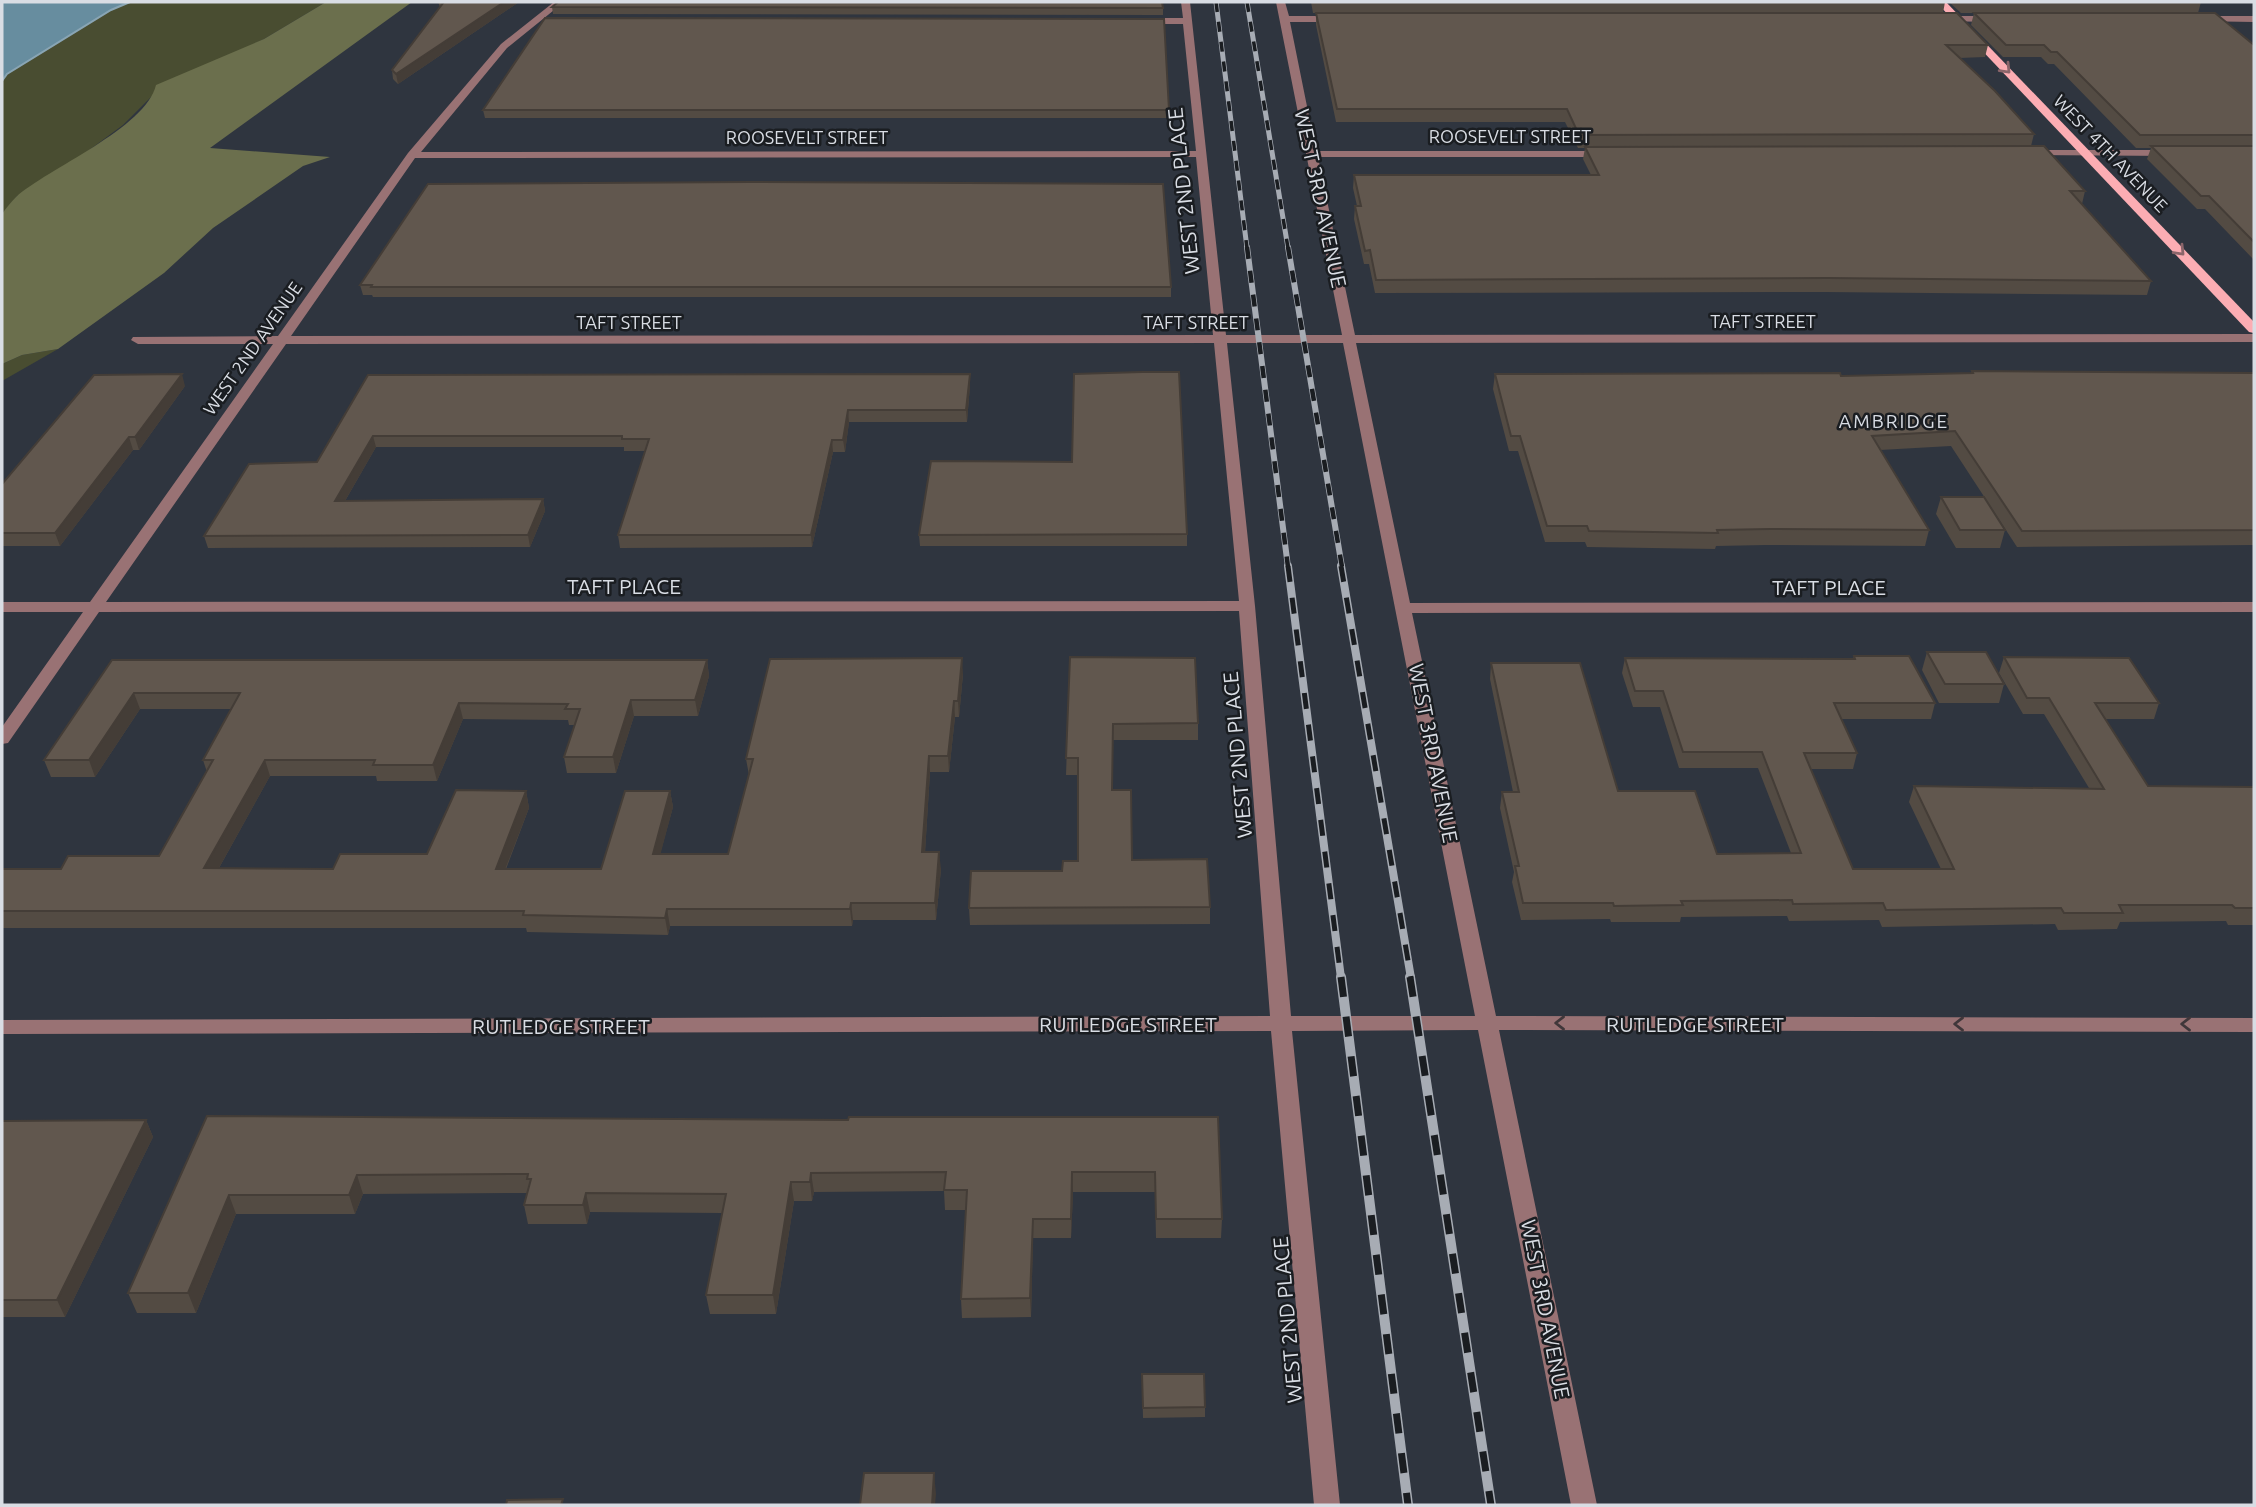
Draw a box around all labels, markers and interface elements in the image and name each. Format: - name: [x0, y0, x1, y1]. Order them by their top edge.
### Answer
- one-way arrow: [1997, 60, 2010, 73]
- street label: WEST 4TH AVENUE: [2050, 90, 2172, 216]
- street label: WEST 3RD AVENUE: [1290, 106, 1352, 290]
- street label: WEST 2ND PLACE: [1162, 107, 1204, 275]
- street label: ROOSEVELT STREET: [1429, 126, 1591, 146]
- street label: ROOSEVELT STREET: [726, 127, 888, 147]
- one-way arrow: [2171, 243, 2184, 256]
- street label: WEST 2ND AVENUE: [199, 278, 305, 418]
- street label: TAFT STREET: [1710, 311, 1816, 331]
- street label: TAFT STREET: [576, 312, 682, 332]
- street label: TAFT STREET: [1143, 312, 1249, 332]
- district label: AMBRIDGE: [1839, 410, 1949, 432]
- street label: TAFT PLACE: [567, 574, 681, 598]
- street label: TAFT PLACE: [1772, 575, 1886, 599]
- street label: WEST 3RD AVENUE: [1405, 661, 1463, 845]
- street label: WEST 2ND PLACE: [1218, 671, 1256, 839]
- street label: RUTLEDGE STREET: [1039, 1012, 1217, 1036]
- street label: RUTLEDGE STREET: [1606, 1012, 1784, 1036]
- street label: RUTLEDGE STREET: [472, 1014, 650, 1038]
- one-way arrow: [1554, 1015, 1564, 1031]
- one-way arrow: [1953, 1016, 1963, 1032]
- one-way arrow: [2180, 1016, 2191, 1032]
- street label: WEST 3RD AVENUE: [1517, 1217, 1575, 1401]
- street label: WEST 2ND PLACE: [1268, 1236, 1306, 1404]

